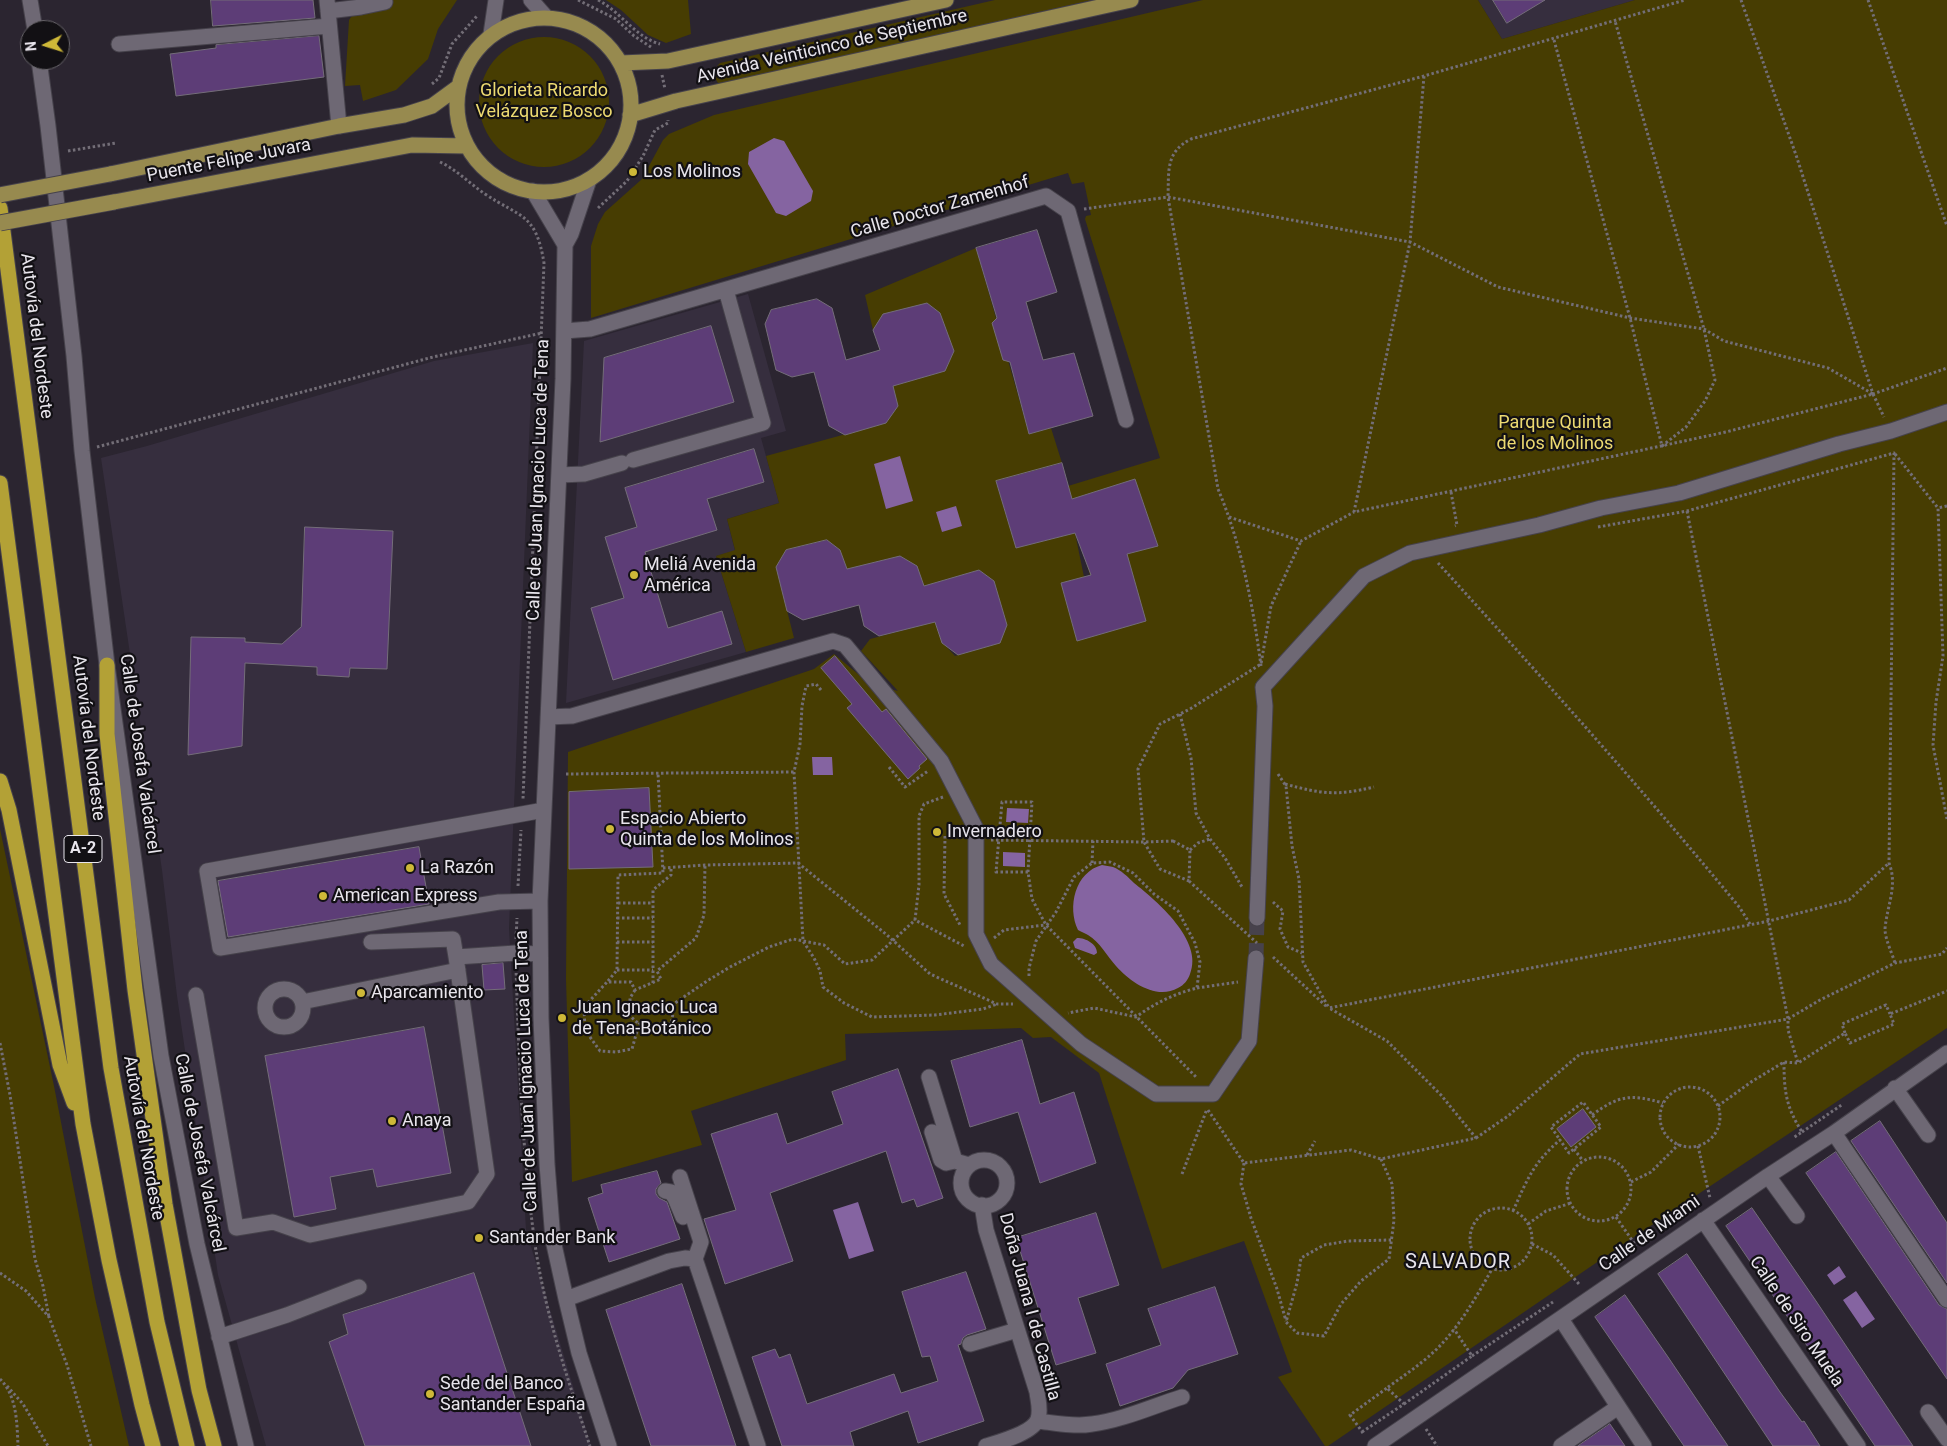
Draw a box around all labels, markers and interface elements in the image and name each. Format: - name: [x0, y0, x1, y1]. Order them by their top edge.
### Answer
- street label: Avenida Veinticinco de Septiembre: [695, 5, 969, 89]
- north arrow: [20, 20, 70, 70]
- text: N: [23, 41, 39, 52]
- park label: Glorieta Ricardo Velázquez Bosco: [475, 80, 613, 122]
- street label: Puente Felipe Juvara: [145, 135, 313, 187]
- place label: Los Molinos: [643, 161, 741, 183]
- marker: Los Molinos: [627, 166, 639, 178]
- street label: Calle Doctor Zamenhof: [848, 172, 1032, 244]
- street label: Autovía del Nordeste: [15, 252, 57, 420]
- street label: Calle de Juan Ignacio Luca de Tena: [523, 339, 555, 621]
- park label: Parque Quinta de los Molinos: [1497, 412, 1613, 454]
- place label: Meliá Avenida América: [644, 554, 756, 596]
- marker: Meliá Avenida América: [628, 569, 640, 581]
- street label: Calle de Josefa Valcárcel: [114, 653, 164, 855]
- street label: Autovía del Nordeste: [67, 654, 109, 822]
- place label: Espacio Abierto Quinta de los Molinos: [620, 808, 794, 851]
- place label: Invernadero: [947, 821, 1042, 843]
- marker: Espacio Abierto Quinta de los Molinos: [604, 823, 616, 835]
- marker: Invernadero: [931, 826, 943, 838]
- road number: A-2: [64, 836, 102, 862]
- place label: La Razón: [420, 857, 494, 879]
- marker: La Razón: [404, 862, 416, 874]
- place label: American Express: [333, 885, 477, 907]
- marker: American Express: [317, 890, 329, 902]
- street label: Calle de Juan Ignacio Luca de Tena: [511, 930, 543, 1212]
- place label: Aparcamiento: [371, 982, 483, 1004]
- marker: Aparcamiento: [355, 987, 367, 999]
- place label: Juan Ignacio Luca de Tena-Botánico: [572, 997, 718, 1040]
- marker: Juan Ignacio Luca de Tena-Botánico: [556, 1012, 568, 1024]
- street label: Calle de Josefa Valcárcel: [169, 1052, 229, 1254]
- street label: Autovía del Nordeste: [118, 1054, 168, 1222]
- place label: Anaya: [402, 1110, 452, 1132]
- marker: Anaya: [386, 1115, 398, 1127]
- street label: Calle de Miami: [1595, 1191, 1705, 1277]
- street label: Doña Juana I de Castilla: [994, 1211, 1064, 1403]
- place label: Santander Bank: [489, 1227, 615, 1249]
- marker: Santander Bank: [473, 1232, 485, 1244]
- district label: SALVADOR: [1404, 1251, 1512, 1275]
- street label: Calle de Siro Muela: [1744, 1252, 1848, 1392]
- place label: Sede del Banco Santander España: [440, 1373, 585, 1416]
- marker: Sede del Banco Santander España: [424, 1388, 436, 1400]

